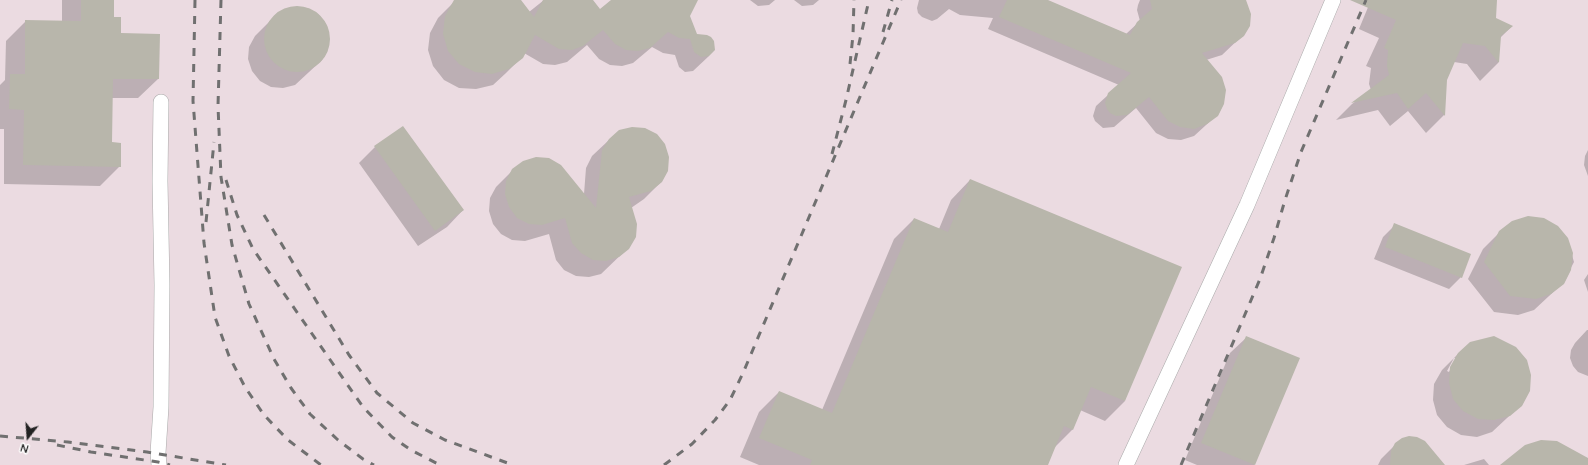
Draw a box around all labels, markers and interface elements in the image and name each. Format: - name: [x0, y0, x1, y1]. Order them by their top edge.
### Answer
- north arrow: [8, 417, 48, 457]
- text: N: [19, 441, 30, 456]

